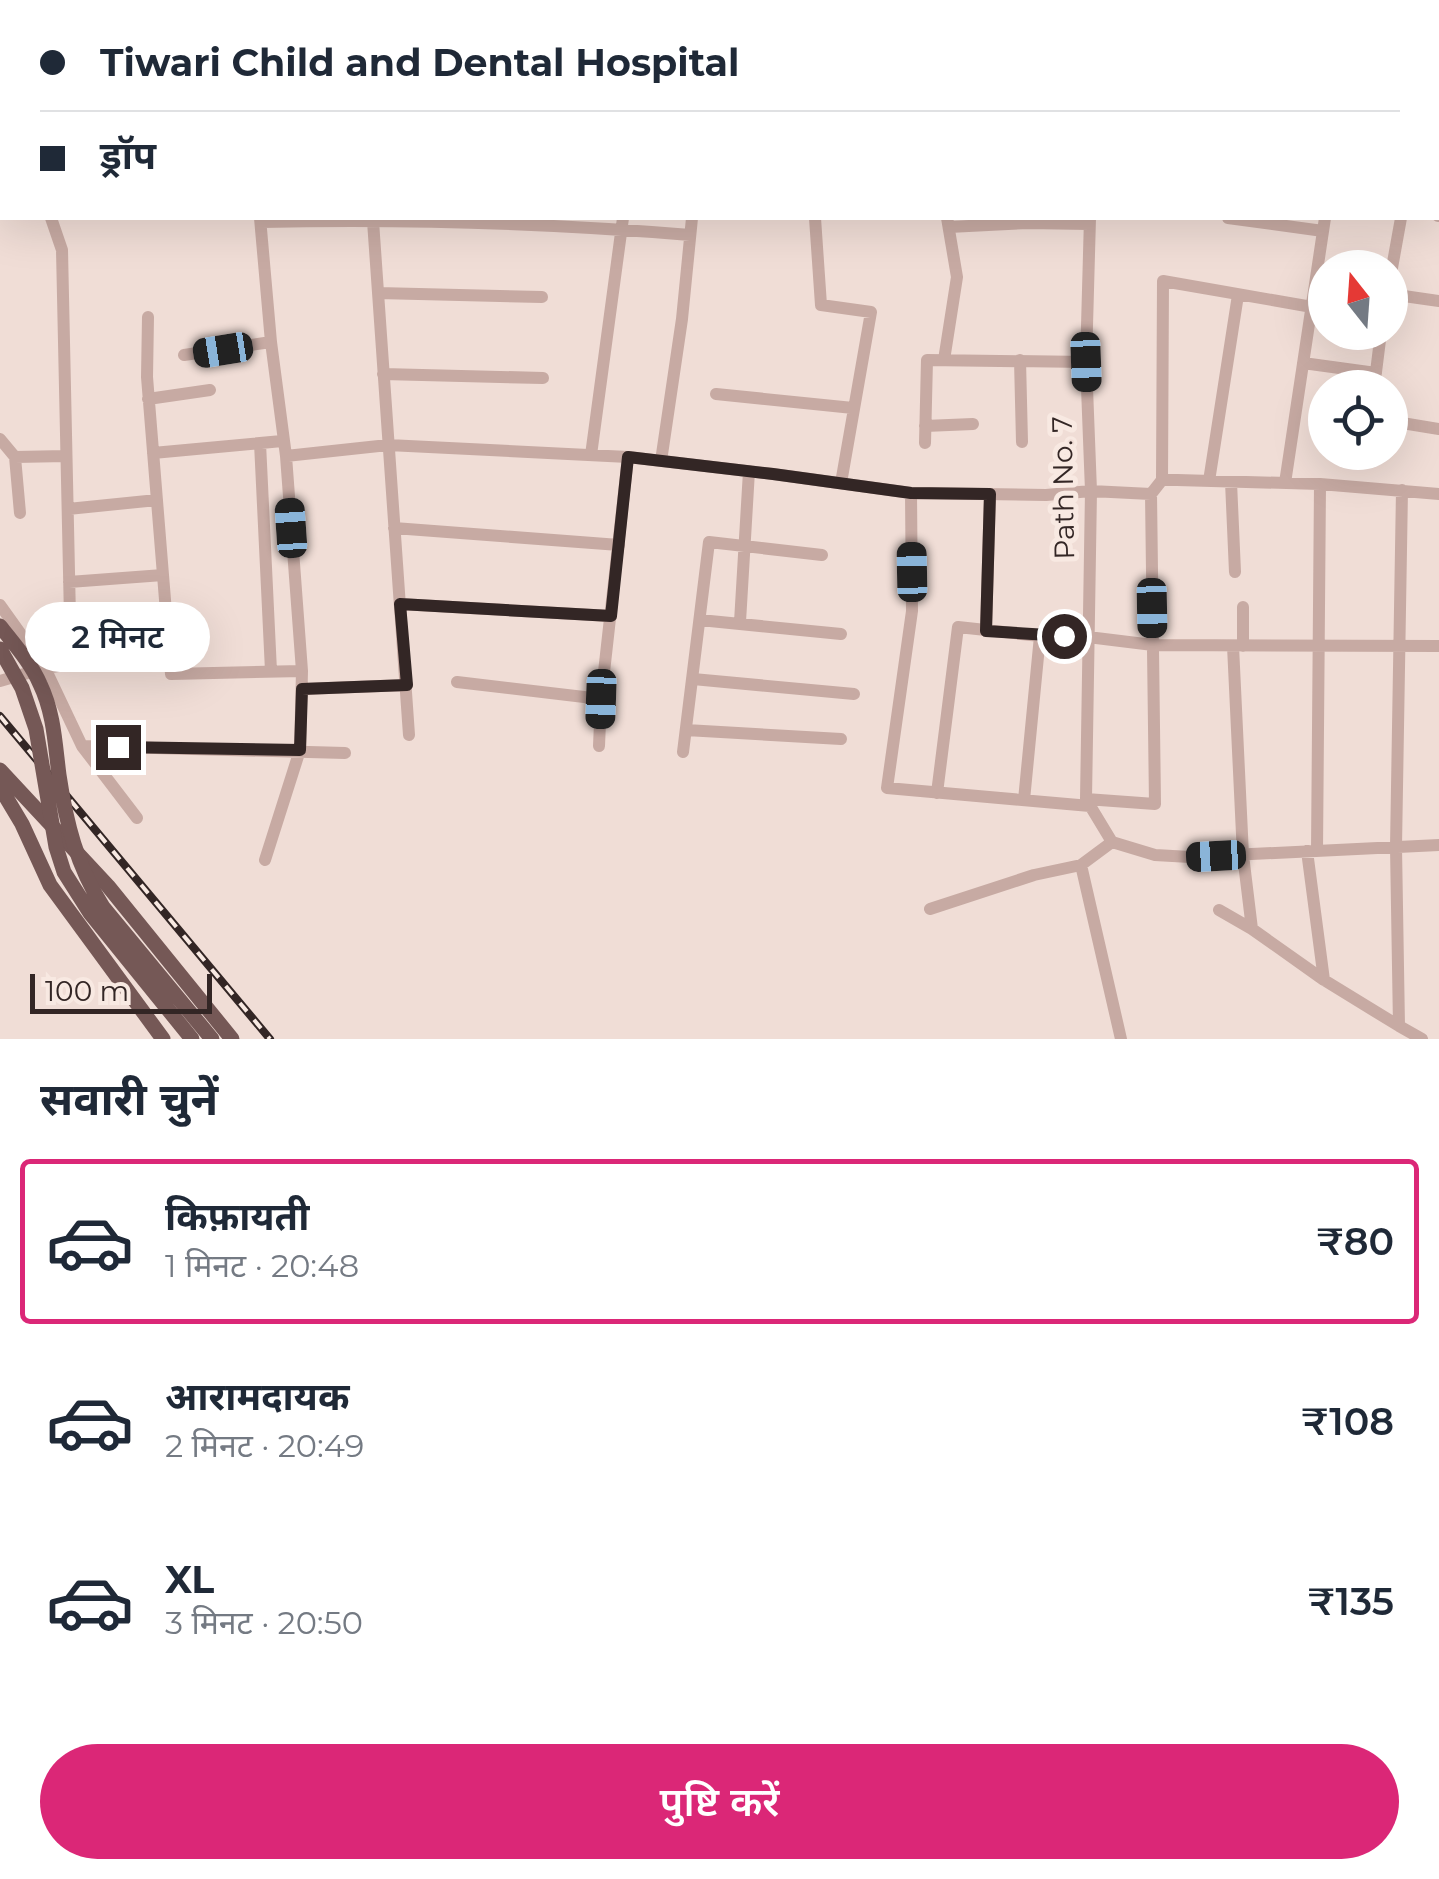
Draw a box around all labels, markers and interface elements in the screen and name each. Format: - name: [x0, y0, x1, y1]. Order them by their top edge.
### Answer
- text: Tiwari Child and Dental Hospital: [100, 39, 739, 86]
- text: ड्रॉप: [100, 132, 156, 179]
- north arrow: [1308, 250, 1408, 350]
- map controls: [1308, 250, 1408, 470]
- car: [191, 330, 255, 370]
- car: [1070, 331, 1102, 393]
- button: locate: [1308, 370, 1408, 470]
- street label: Path No. 7: [1045, 416, 1081, 560]
- car: [274, 497, 308, 559]
- car: [896, 542, 928, 602]
- car: [1136, 578, 1168, 638]
- callout: 2 मिनट: [26, 602, 210, 672]
- route start: [1042, 614, 1087, 659]
- text: 2 मिनट: [71, 617, 164, 656]
- car: [585, 668, 617, 730]
- route end: [96, 725, 141, 770]
- car: [1185, 839, 1247, 873]
- scale bar: [30, 969, 212, 1014]
- text: 100 m: [45, 974, 129, 1008]
- text: सवारी चुनें: [40, 1071, 218, 1126]
- text: किफ़ायती: [165, 1193, 309, 1240]
- icon: car: [45, 1197, 135, 1287]
- text: ₹80: [1316, 1218, 1394, 1265]
- text: 1 मिनट · 20:48: [165, 1246, 359, 1285]
- text: आरामदायक: [165, 1373, 349, 1420]
- icon: car: [45, 1377, 135, 1467]
- text: ₹108: [1301, 1398, 1394, 1445]
- text: 2 मिनट · 20:49: [165, 1426, 364, 1465]
- text: XL: [165, 1556, 214, 1603]
- icon: car: [45, 1557, 135, 1647]
- text: ₹135: [1308, 1578, 1394, 1625]
- text: 3 मिनट · 20:50: [165, 1603, 363, 1642]
- button: पुष्टि करें: [40, 1744, 1399, 1859]

